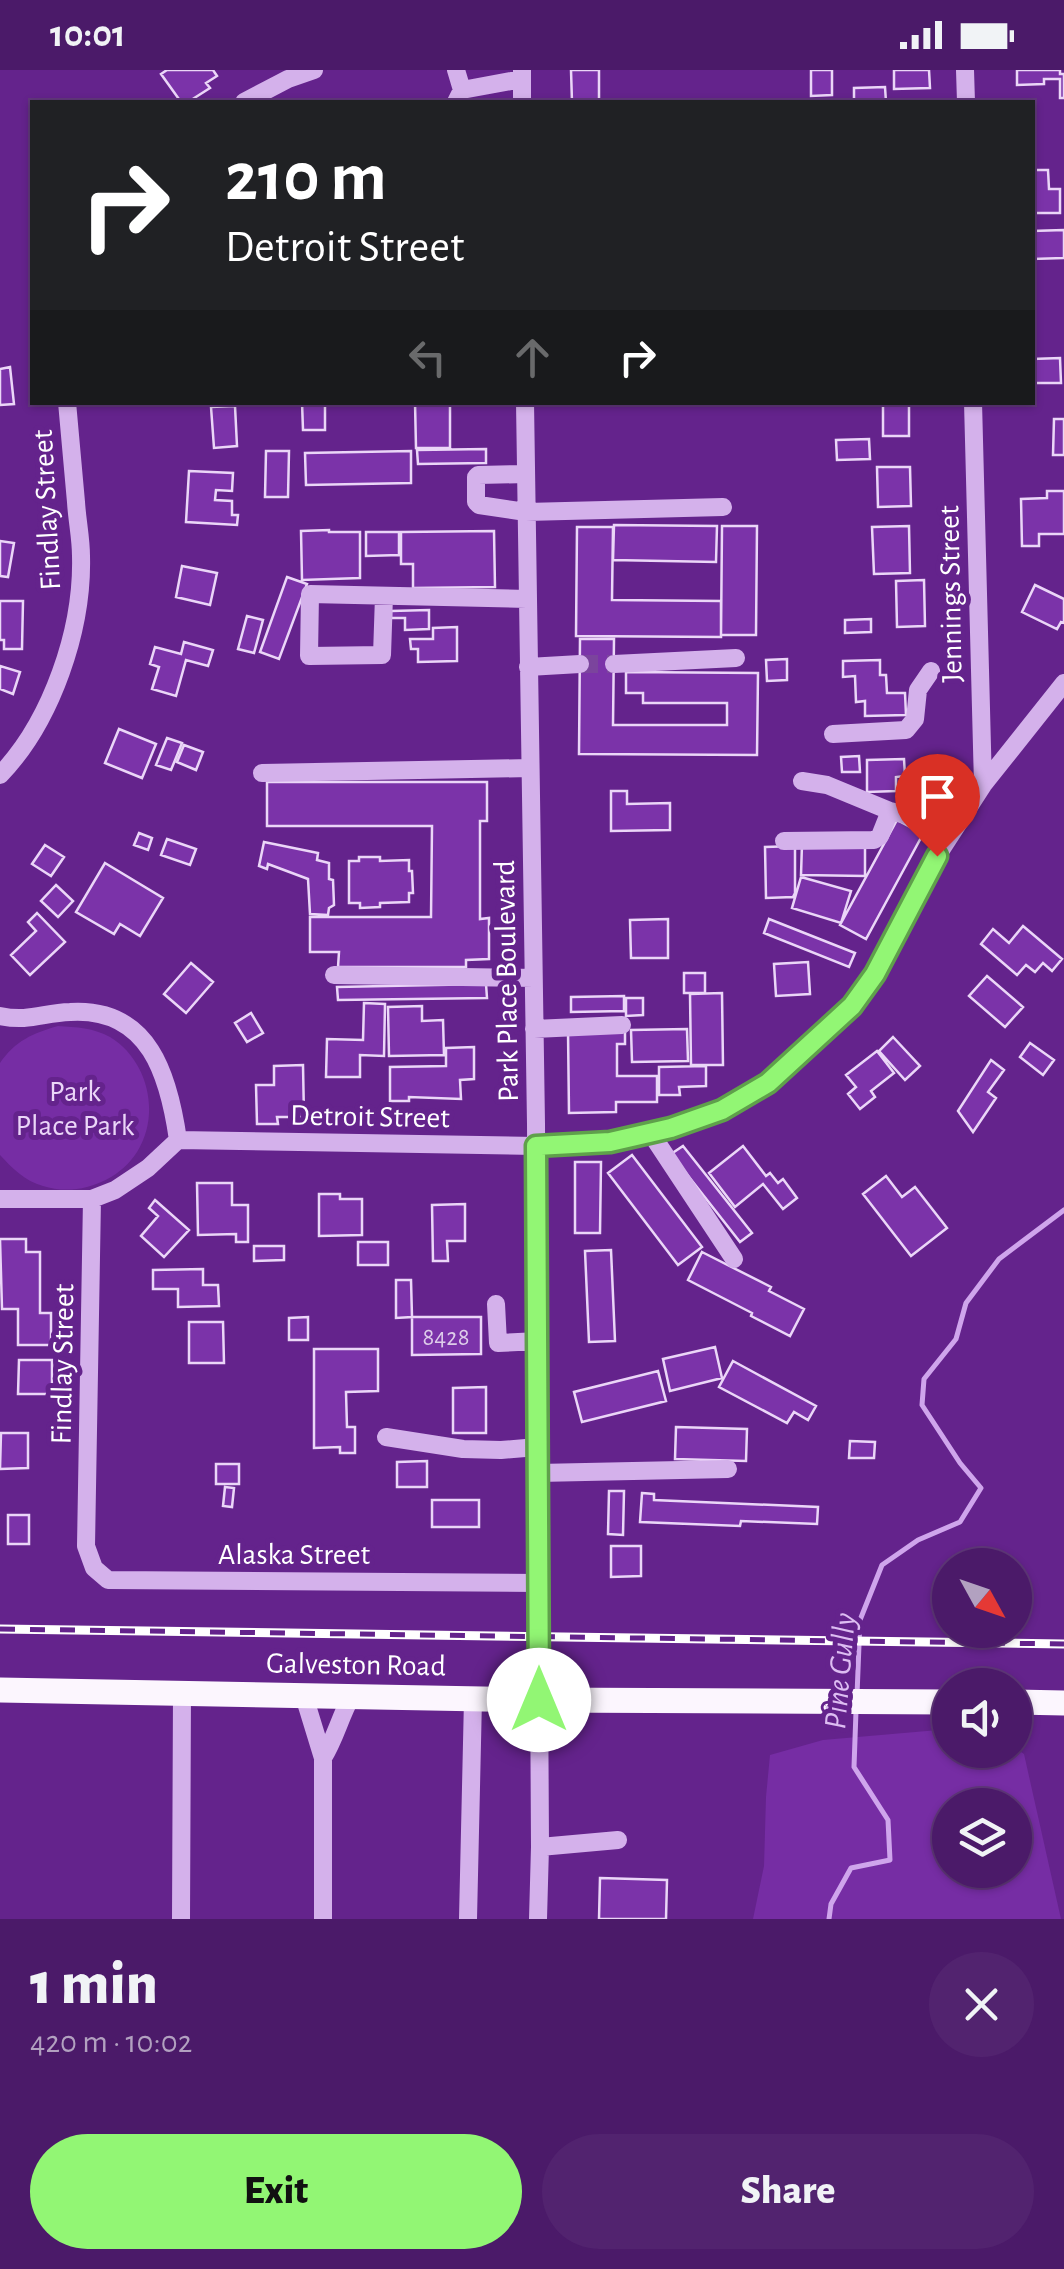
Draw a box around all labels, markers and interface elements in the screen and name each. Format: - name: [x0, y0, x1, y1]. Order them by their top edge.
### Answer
- text: 10:01: [50, 16, 126, 54]
- icon: right: [60, 140, 190, 270]
- text: 210 m: [225, 143, 387, 213]
- text: Detroit Street: [225, 225, 464, 270]
- icon: left: [400, 330, 455, 385]
- icon: ahead: [505, 330, 560, 385]
- icon: right: [610, 330, 665, 385]
- street label: Findlay Street: [28, 429, 66, 591]
- street label: Jennings Street: [934, 505, 968, 683]
- pin: [895, 754, 980, 857]
- icon: arrive: [910, 769, 965, 824]
- street label: Park Place Boulevard: [490, 860, 524, 1102]
- park label: Park Place Park: [16, 1077, 135, 1141]
- street label: Detroit Street: [290, 1101, 450, 1133]
- street label: Findlay Street: [47, 1283, 79, 1445]
- house number: 8428: [422, 1325, 470, 1350]
- street label: Alaska Street: [218, 1540, 371, 1570]
- north arrow: [932, 1548, 1032, 1648]
- map controls: [932, 1548, 1032, 1888]
- water label: Pine Gully: [819, 1612, 861, 1730]
- street label: Galveston Road: [266, 1648, 446, 1682]
- position arrow: [487, 1648, 591, 1752]
- button: sound: [932, 1668, 1032, 1768]
- button: layers: [932, 1788, 1032, 1888]
- button: close: [929, 1952, 1034, 2057]
- text: 1 min: [30, 1955, 158, 2015]
- text: 420 m · 10:02: [30, 2026, 192, 2058]
- button: Exit: [30, 2134, 522, 2249]
- button: Share: [542, 2134, 1034, 2249]

